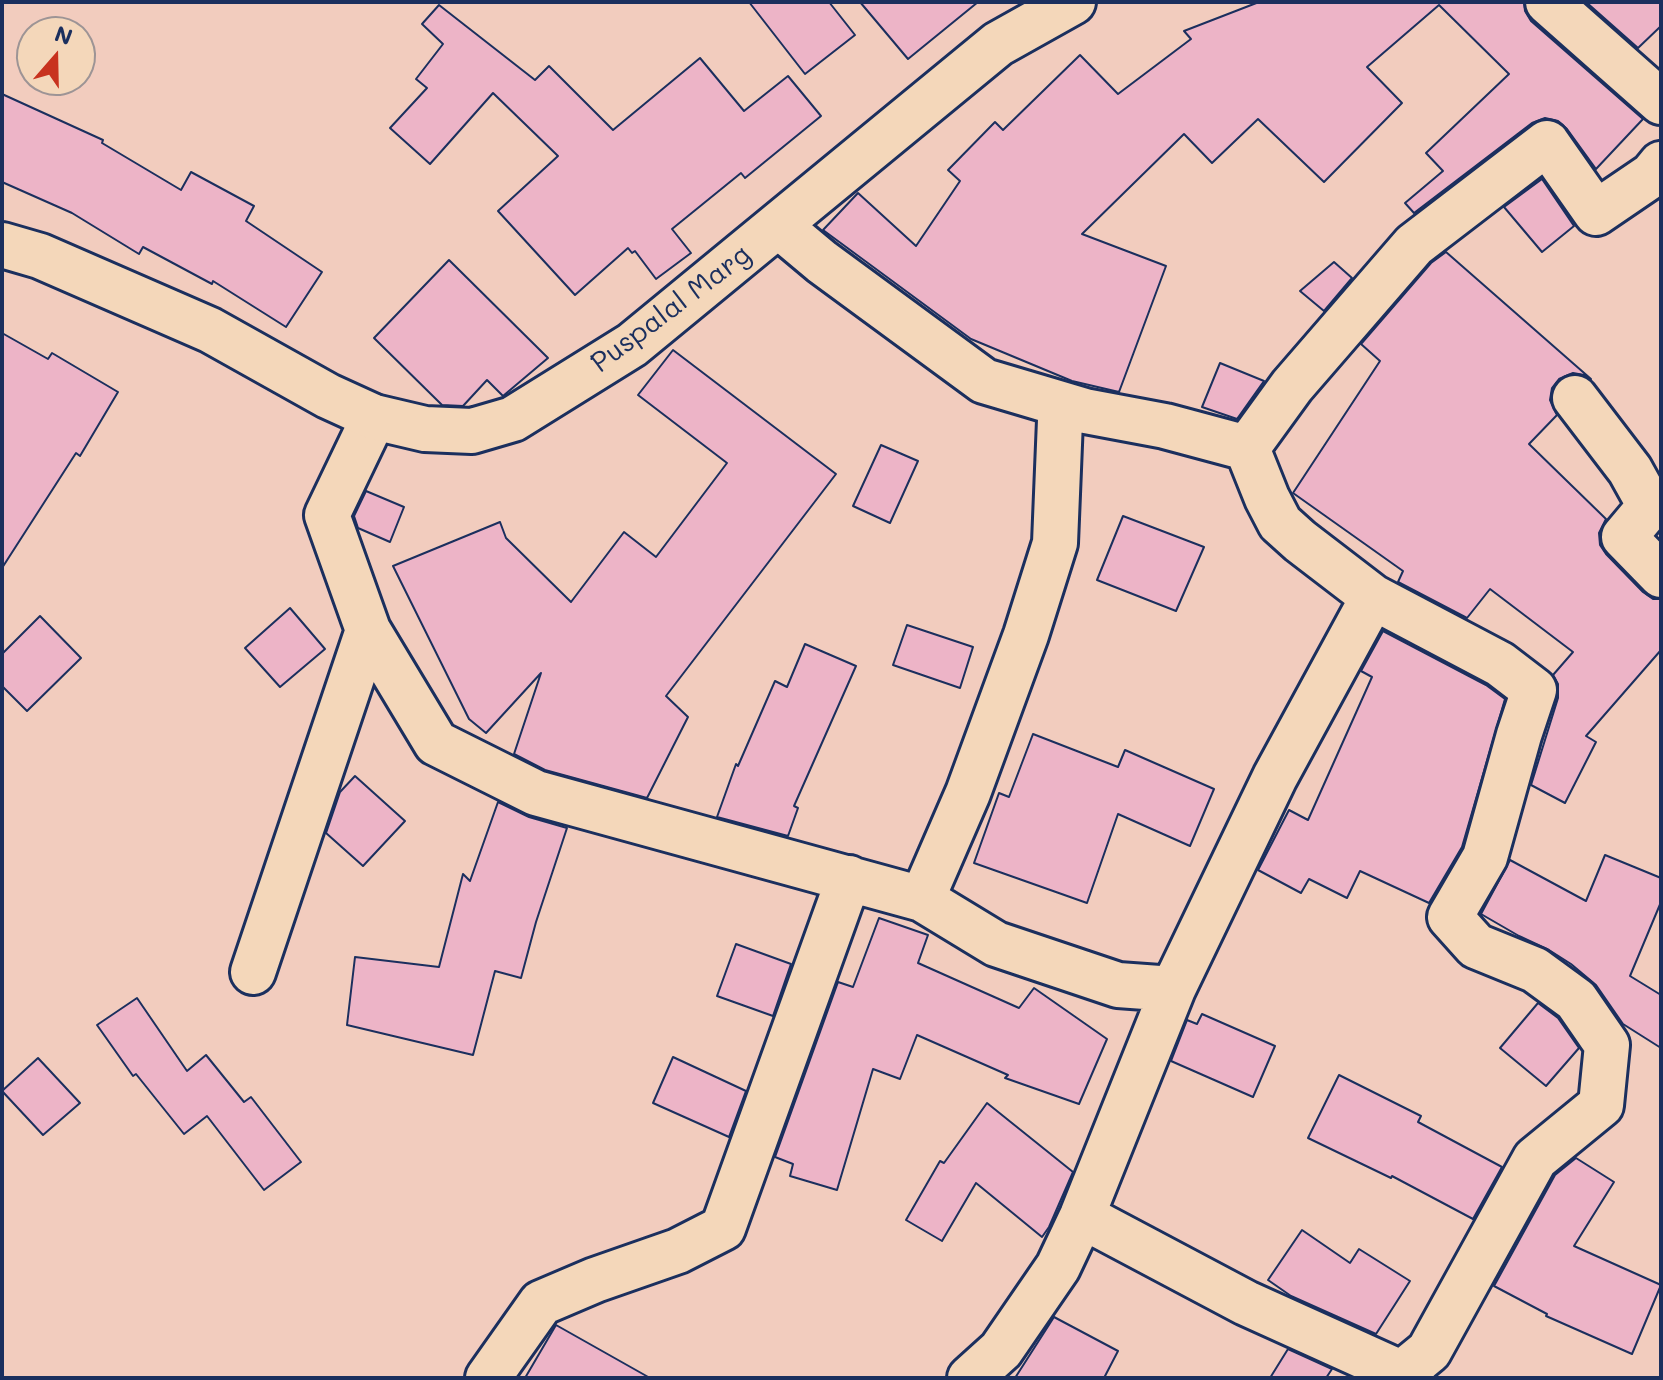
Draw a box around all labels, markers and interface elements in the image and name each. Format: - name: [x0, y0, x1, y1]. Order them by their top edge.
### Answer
- north arrow: [16, 16, 96, 96]
- text: N: [51, 18, 76, 51]
- street label: Puspalal Marg: [585, 238, 757, 380]

